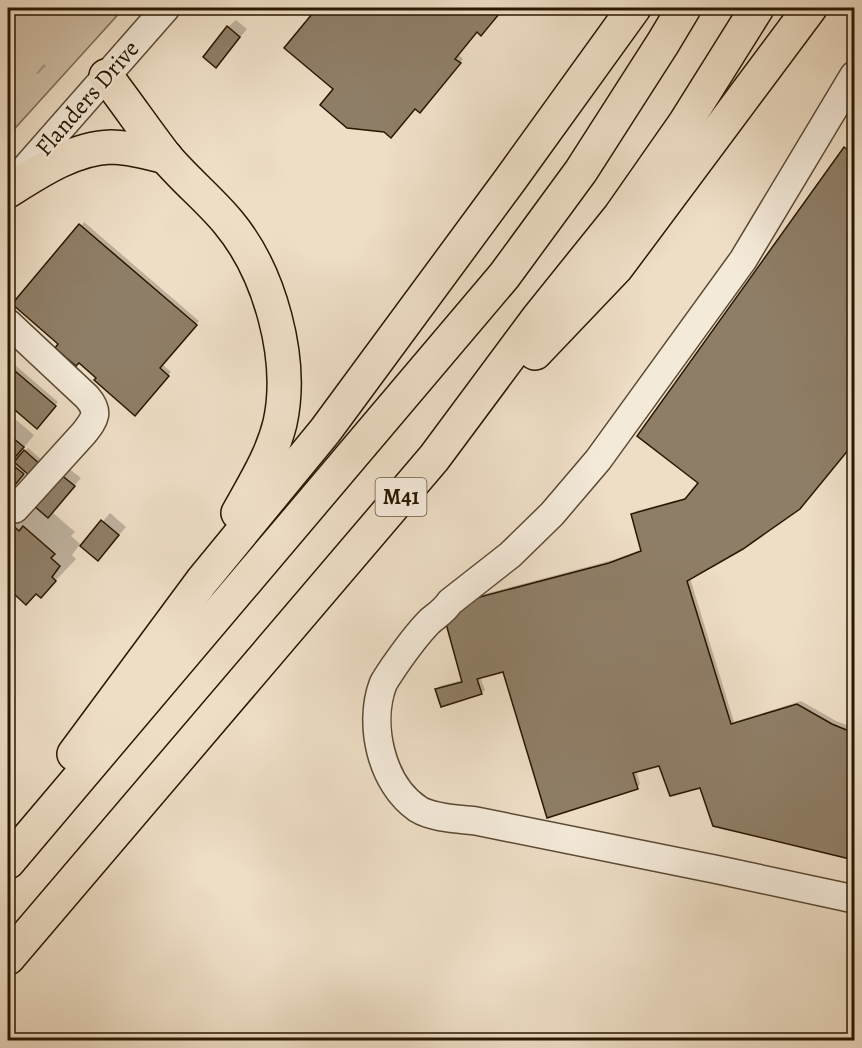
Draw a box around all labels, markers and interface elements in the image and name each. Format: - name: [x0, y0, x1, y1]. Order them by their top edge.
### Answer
- street label: Flanders Drive: [28, 33, 146, 163]
- road number: M41: [376, 478, 426, 516]

